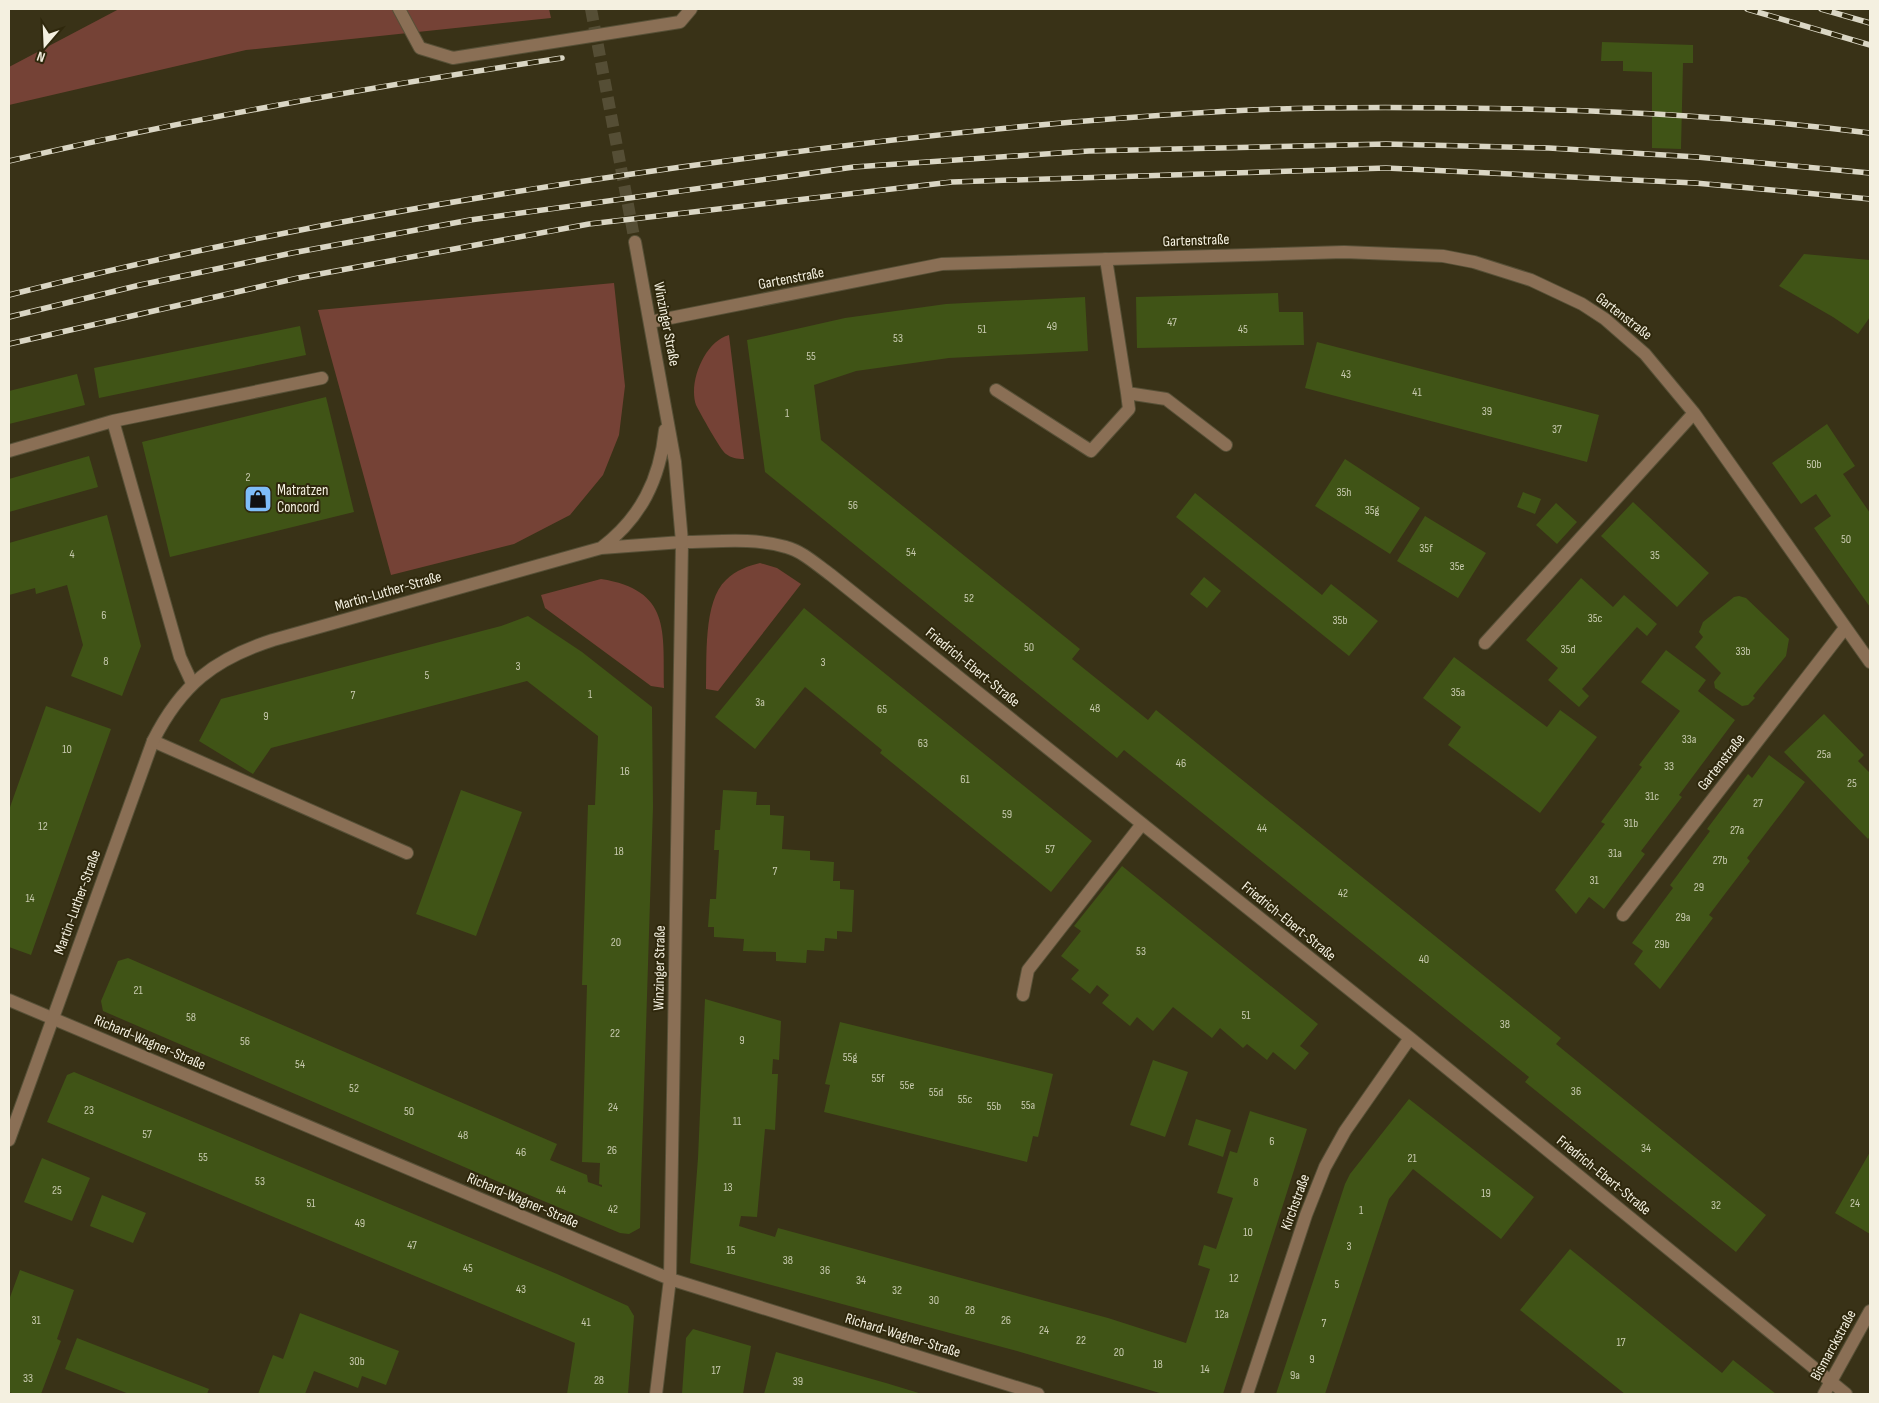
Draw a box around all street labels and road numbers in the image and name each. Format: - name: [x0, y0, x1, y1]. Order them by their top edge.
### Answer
- street label: Gartenstraße: [1162, 230, 1230, 251]
- street label: Gartenstraße: [757, 263, 826, 294]
- street label: Winzinger Straße: [649, 280, 684, 368]
- street label: Gartenstraße: [1592, 288, 1656, 344]
- street label: Martin-Luther-Straße: [333, 567, 444, 616]
- street label: Friedrich-Ebert-Straße: [922, 623, 1024, 711]
- street label: Gartenstraße: [1693, 730, 1749, 794]
- street label: Martin-Luther-Straße: [50, 847, 105, 957]
- street label: Friedrich-Ebert-Straße: [1238, 877, 1340, 965]
- street label: Winzinger Straße: [649, 925, 670, 1011]
- street label: Richard-Wagner-Straße: [91, 1010, 209, 1075]
- street label: Friedrich-Ebert-Straße: [1553, 1131, 1655, 1219]
- street label: Richard-Wagner-Straße: [464, 1168, 582, 1233]
- street label: Kirchstraße: [1277, 1172, 1314, 1233]
- street label: Bismarckstraße: [1806, 1307, 1861, 1384]
- street label: Richard-Wagner-Straße: [843, 1309, 963, 1362]

